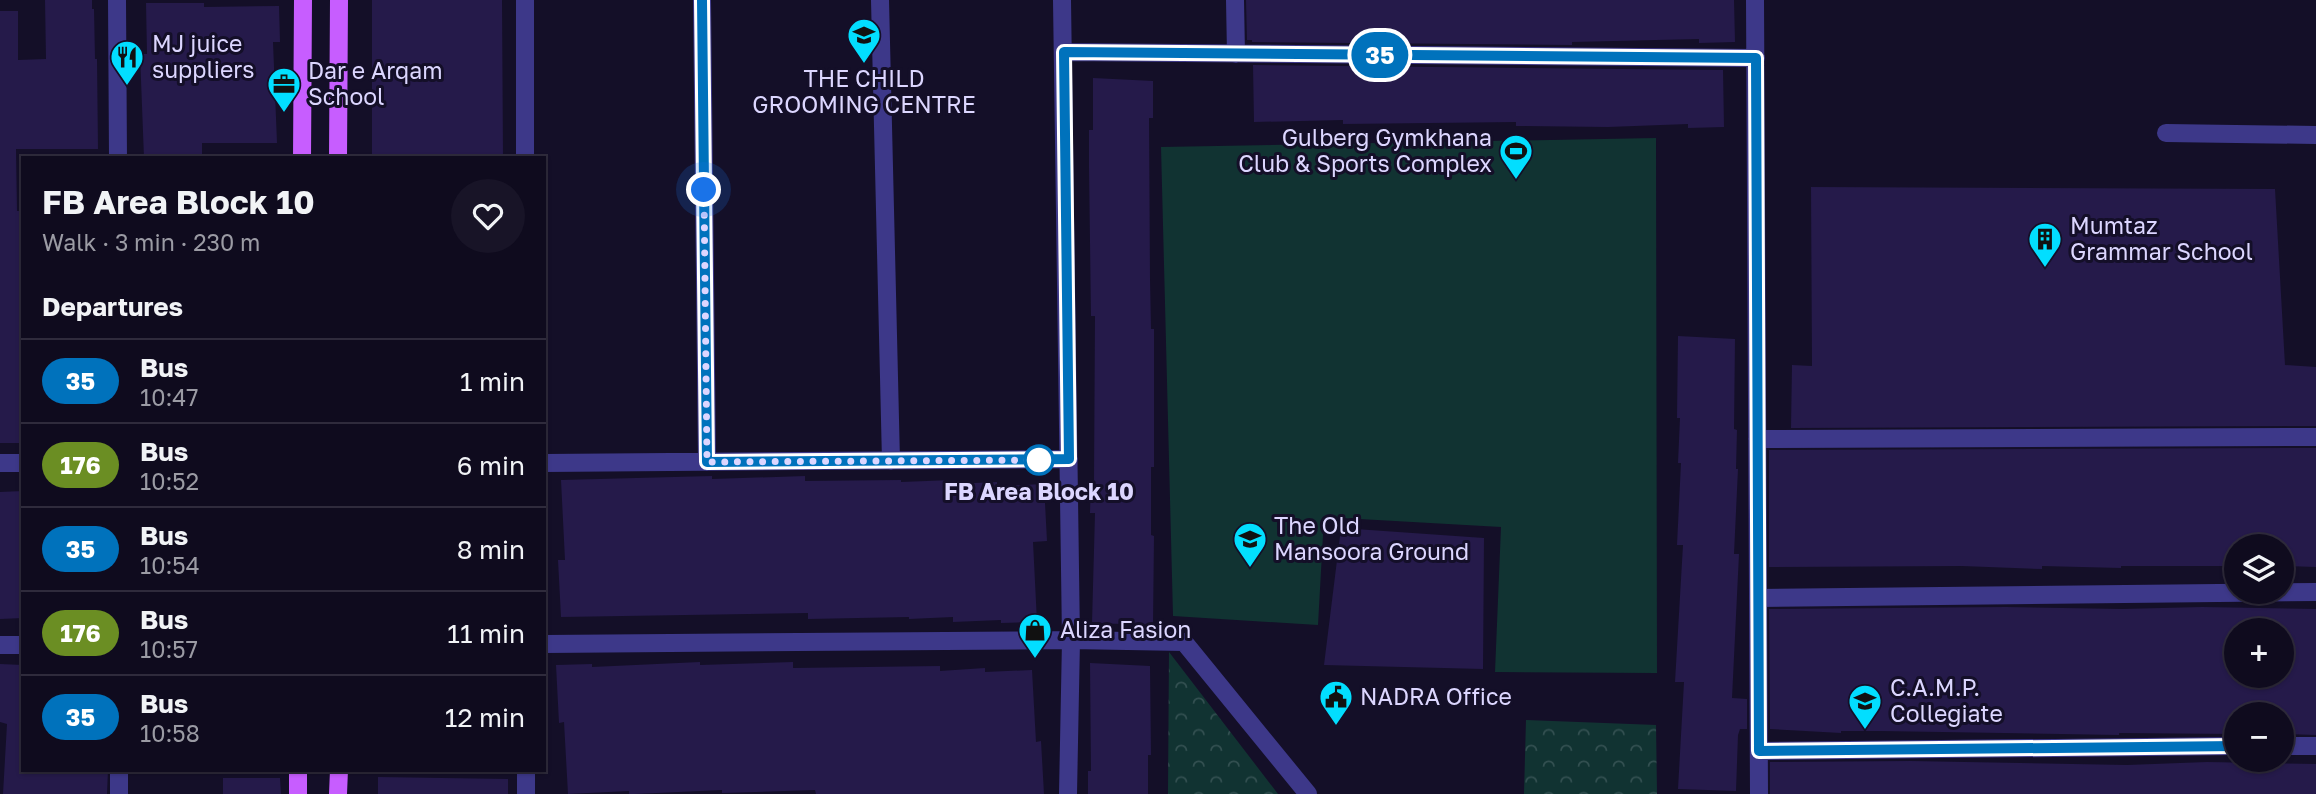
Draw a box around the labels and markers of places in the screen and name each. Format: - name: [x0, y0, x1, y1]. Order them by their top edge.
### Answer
- school or university icon: THE CHILD GROOMING CENTRE: [845, 16, 883, 65]
- place label: MJ juice suppliers: [152, 29, 254, 83]
- restaurant icon: MJ juice suppliers: [108, 38, 146, 87]
- place label: Dar e Arqam School: [308, 56, 443, 110]
- place label: THE CHILD GROOMING CENTRE: [752, 64, 976, 118]
- office icon: Dar e Arqam School: [265, 65, 303, 114]
- place label: Gulberg Gymkhana Club & Sports Complex: [1238, 123, 1492, 177]
- sports icon: Gulberg Gymkhana Club & Sports Complex: [1497, 132, 1535, 181]
- place label: Mumtaz Grammar School: [2070, 211, 2253, 265]
- building icon: Mumtaz Grammar School: [2026, 220, 2064, 269]
- marker: FB Area Block 10: [1024, 445, 1054, 475]
- place label: FB Area Block 10: [944, 477, 1134, 505]
- place label: The Old Mansoora Ground: [1274, 511, 1469, 565]
- school or university icon: The Old Mansoora Ground: [1231, 520, 1269, 569]
- shop icon: Aliza Fasion: [1016, 611, 1054, 660]
- place label: Aliza Fasion: [1060, 615, 1191, 643]
- place label: C.A.M.P. Collegiate: [1890, 673, 2003, 727]
- public building icon: NADRA Office: [1317, 678, 1355, 727]
- place label: NADRA Office: [1360, 682, 1512, 710]
- school or university icon: C.A.M.P. Collegiate: [1846, 682, 1884, 731]

